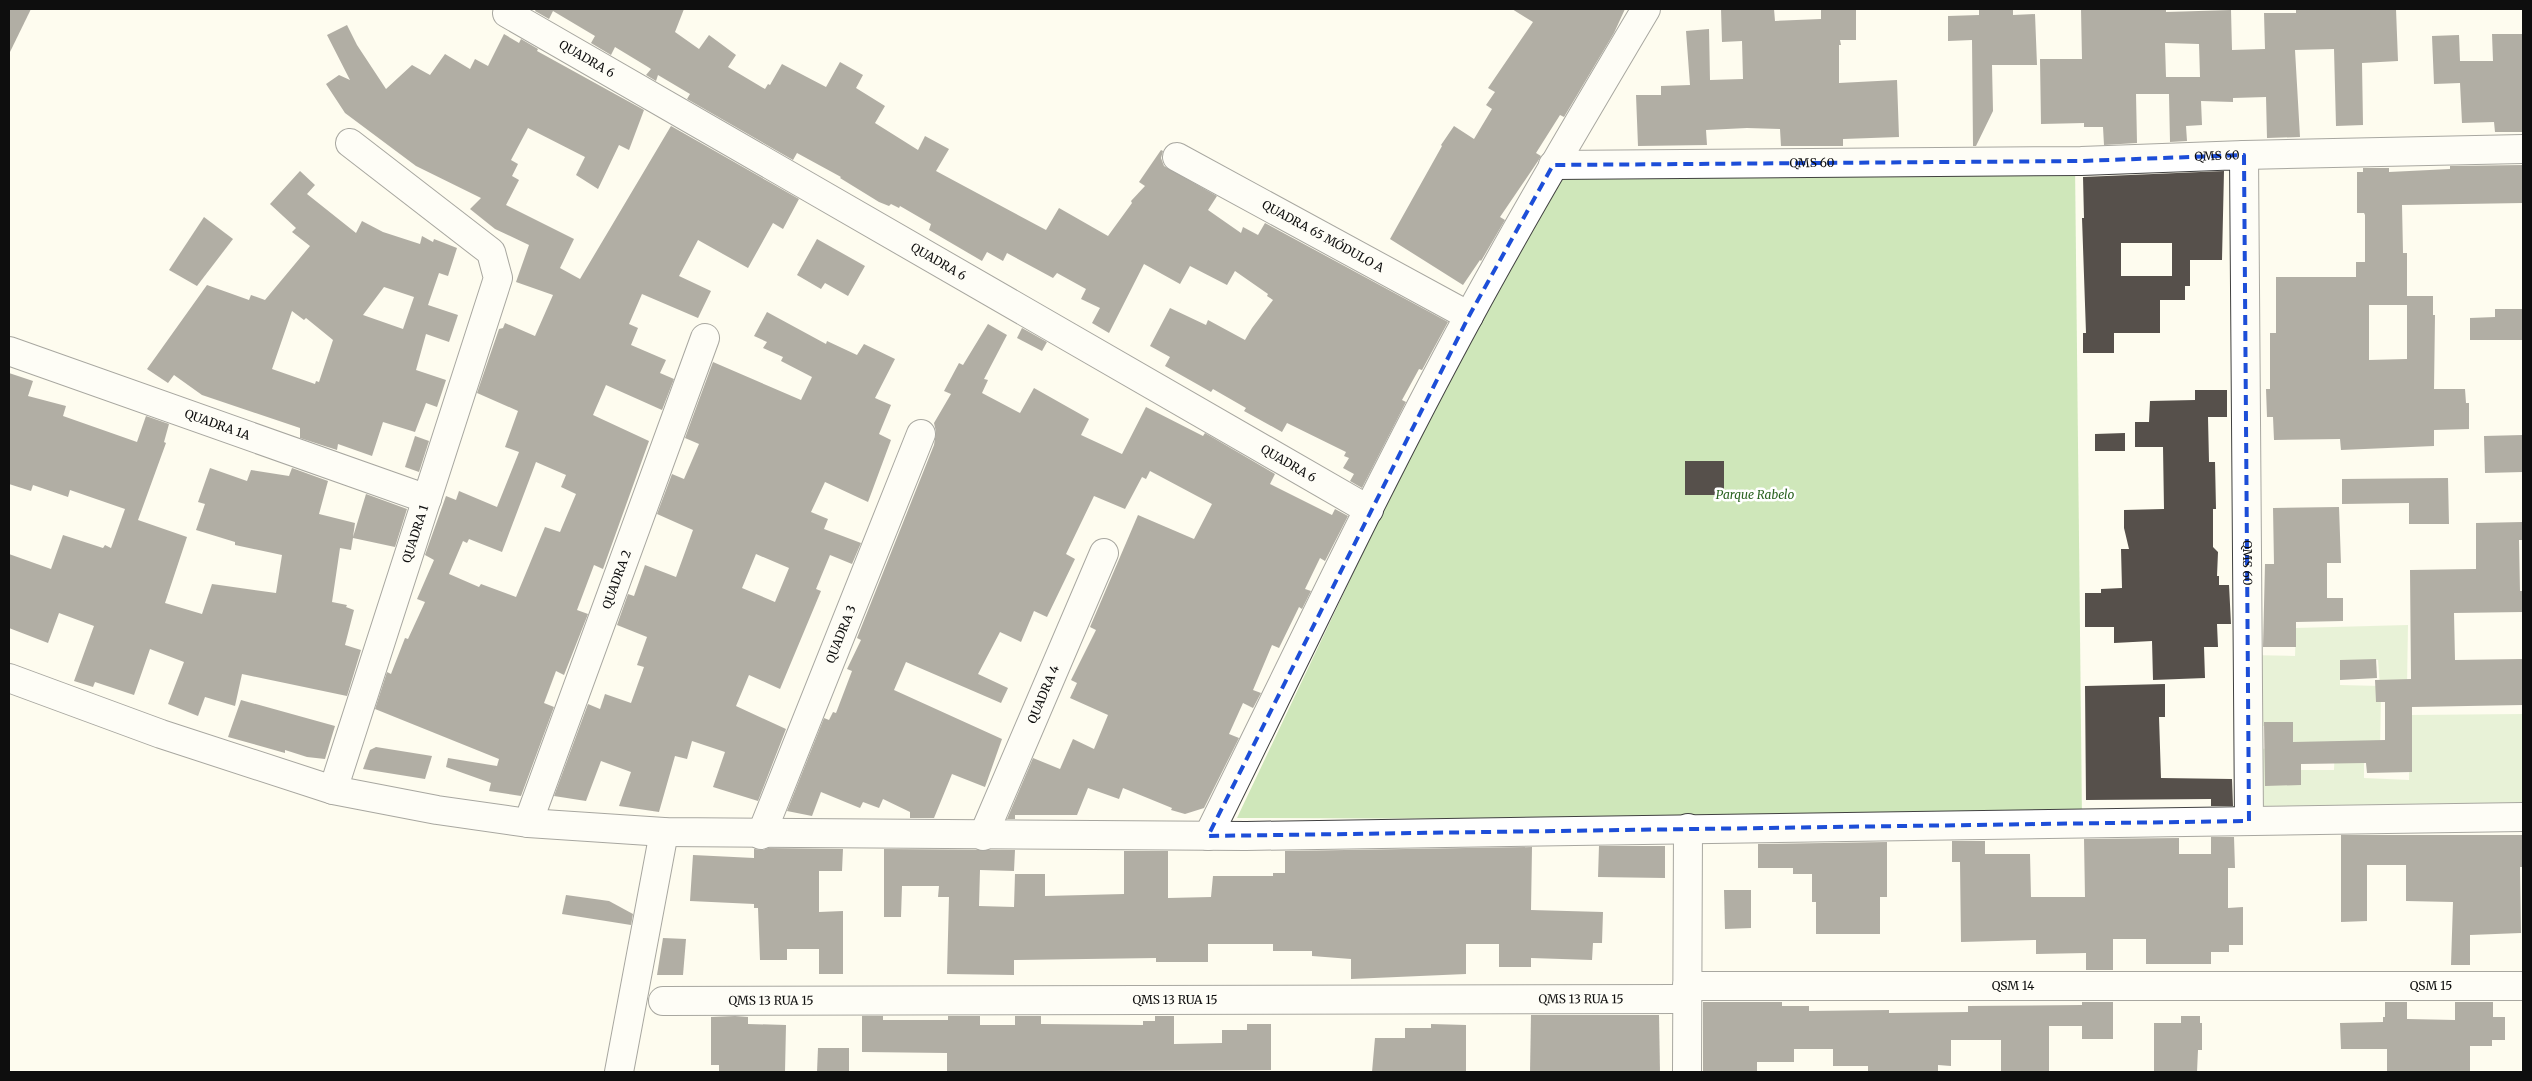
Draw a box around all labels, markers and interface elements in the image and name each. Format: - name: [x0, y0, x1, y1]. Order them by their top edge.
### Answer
- street label: QUADRA 6: [556, 37, 617, 80]
- street label: QMS 60: [2194, 147, 2240, 164]
- street label: QMS 60: [1789, 155, 1835, 170]
- street label: QUADRA 65 MÓDULO A: [1259, 197, 1387, 275]
- street label: QUADRA 6: [908, 239, 969, 283]
- street label: QUADRA 1A: [183, 406, 253, 443]
- street label: QUADRA 6: [1258, 441, 1319, 485]
- park label: Parque Rabelo: [1716, 487, 1794, 502]
- street label: QUADRA 1: [399, 502, 432, 565]
- street label: QMS 60: [2240, 540, 2255, 586]
- street label: QUADRA 2: [599, 548, 634, 611]
- street label: QUADRA 3: [822, 603, 859, 665]
- street label: QUADRA 4: [1024, 662, 1062, 726]
- street label: QSM 14: [1992, 978, 2035, 993]
- street label: QSM 15: [2410, 978, 2452, 993]
- street label: QMS 13 RUA 15: [1539, 991, 1623, 1006]
- street label: QMS 13 RUA 15: [1133, 992, 1217, 1007]
- street label: QMS 13 RUA 15: [729, 993, 813, 1008]

